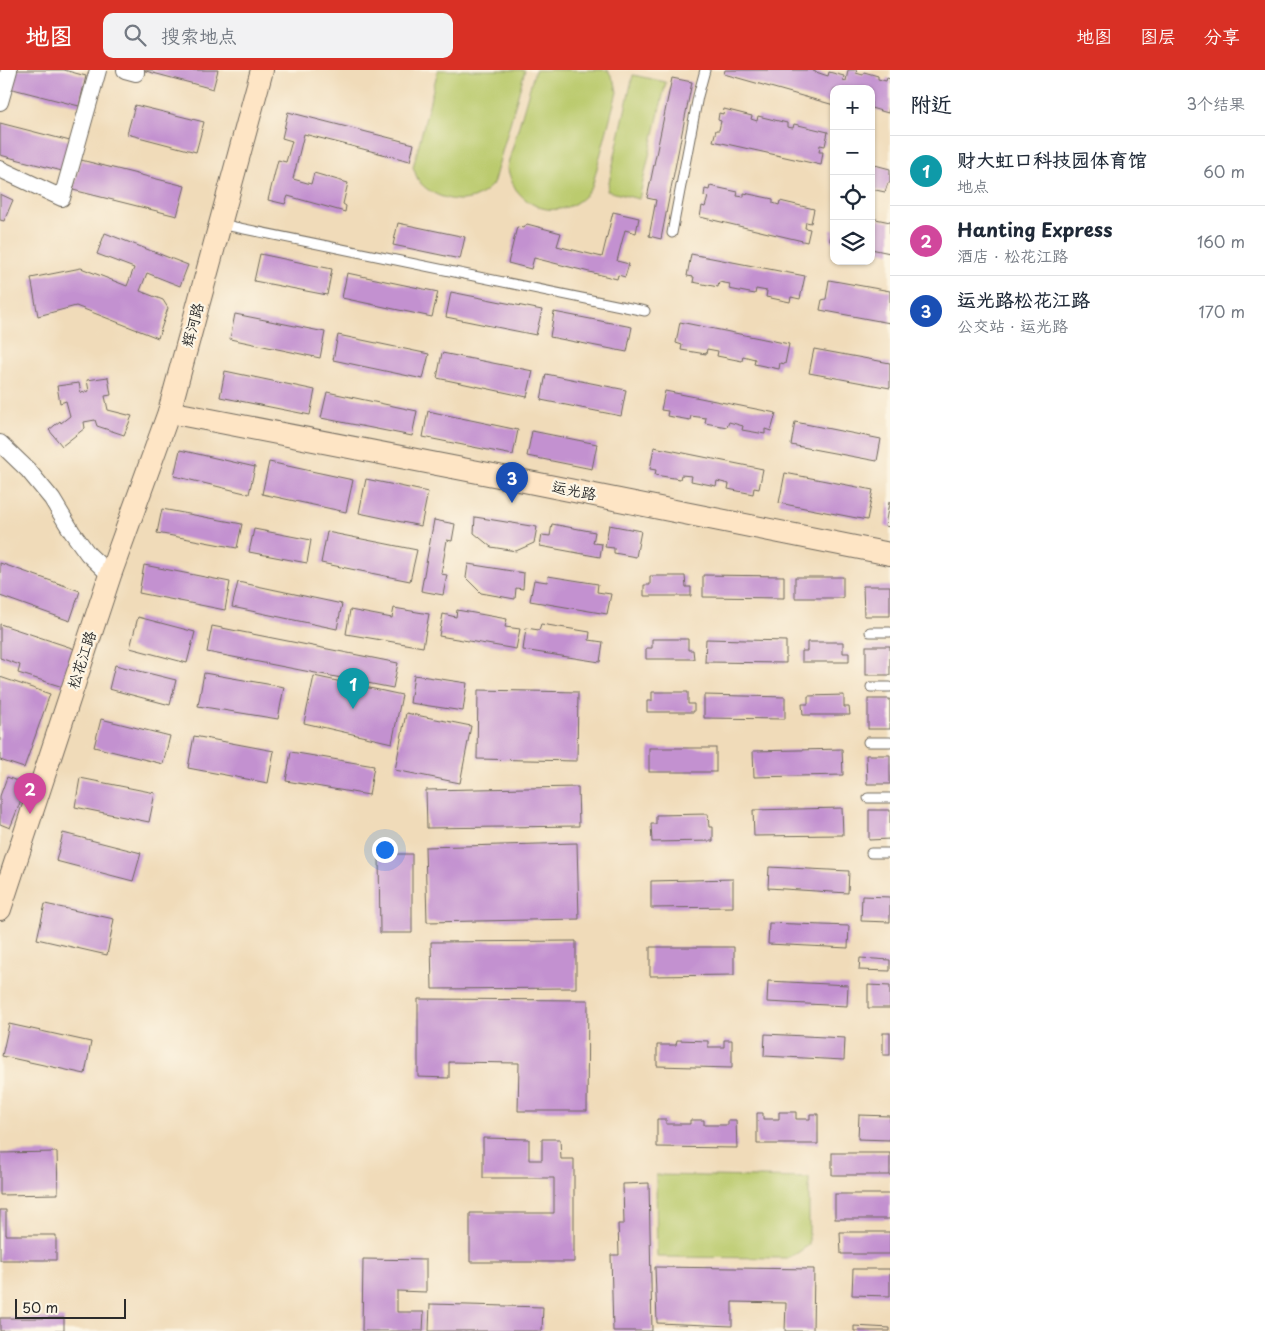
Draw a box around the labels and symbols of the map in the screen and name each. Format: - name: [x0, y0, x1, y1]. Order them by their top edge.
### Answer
- street label: 辉河路: [175, 300, 208, 349]
- pin: 3: [496, 462, 528, 503]
- street label: 运光路: [550, 474, 599, 505]
- street label: 松花江路: [60, 627, 101, 692]
- pin: 1: [337, 668, 369, 709]
- pin: 2: [14, 773, 46, 814]
- your location: [372, 837, 398, 863]
- scale bar: [15, 1296, 126, 1319]

